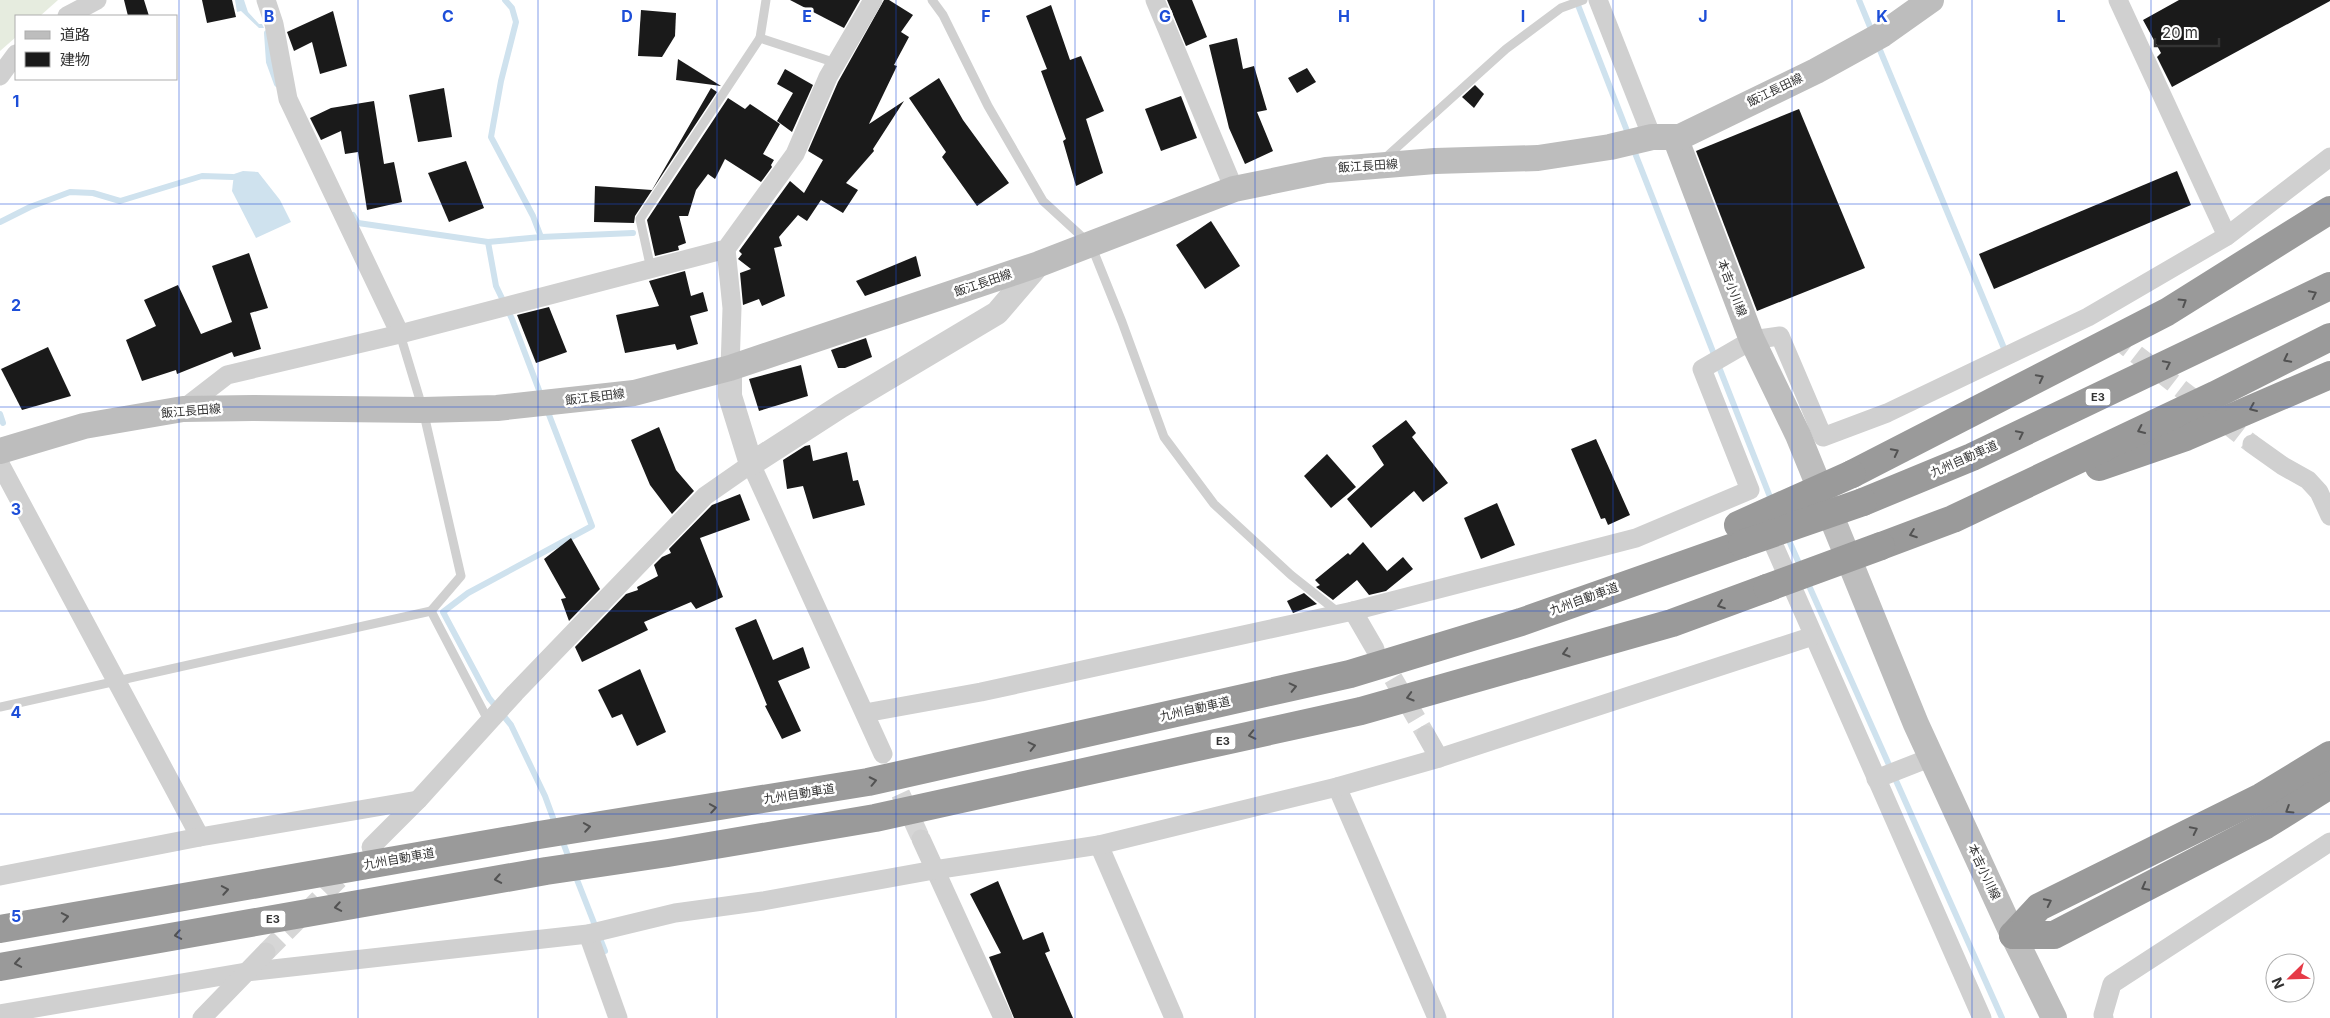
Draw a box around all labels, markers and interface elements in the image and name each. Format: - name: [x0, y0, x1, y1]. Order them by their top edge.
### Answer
- text: B: [264, 6, 274, 26]
- text: C: [442, 6, 454, 26]
- text: D: [621, 6, 633, 26]
- text: E: [802, 6, 812, 26]
- text: F: [981, 6, 991, 26]
- text: G: [1159, 6, 1171, 26]
- text: H: [1338, 6, 1350, 26]
- text: I: [1521, 6, 1525, 26]
- text: J: [1698, 6, 1708, 26]
- text: K: [1876, 6, 1888, 26]
- text: L: [2056, 6, 2066, 26]
- legend: [15, 15, 178, 80]
- scale bar: [2155, 15, 2219, 47]
- text: 20 m: [2162, 23, 2198, 42]
- text: 道路: [60, 25, 90, 44]
- text: 建物: [60, 50, 90, 69]
- street label: 飯江長田線: [1745, 70, 1805, 109]
- text: 1: [13, 91, 19, 111]
- street label: 飯江長田線: [1338, 156, 1398, 175]
- street label: 本吉小川線: [1715, 257, 1750, 319]
- street label: 飯江長田線: [952, 266, 1014, 299]
- one-way arrow: [2308, 290, 2317, 300]
- text: 2: [11, 295, 21, 315]
- one-way arrow: [2178, 299, 2187, 308]
- one-way arrow: [2283, 353, 2292, 363]
- one-way arrow: [2161, 360, 2170, 370]
- one-way arrow: [2034, 374, 2043, 384]
- street label: 飯江長田線: [564, 385, 626, 408]
- road number: E3: [2086, 388, 2110, 406]
- street label: 飯江長田線: [160, 400, 222, 421]
- one-way arrow: [2249, 401, 2258, 412]
- one-way arrow: [2137, 424, 2146, 435]
- one-way arrow: [2015, 430, 2024, 440]
- street label: 九州自動車道: [1928, 437, 2000, 480]
- one-way arrow: [1890, 448, 1899, 458]
- text: 3: [11, 499, 21, 519]
- one-way arrow: [1909, 528, 1918, 538]
- street label: 九州自動車道: [1547, 579, 1620, 618]
- one-way arrow: [1717, 599, 1726, 609]
- one-way arrow: [1562, 647, 1571, 657]
- one-way arrow: [1288, 682, 1297, 693]
- one-way arrow: [1405, 691, 1414, 702]
- street label: 九州自動車道: [1158, 693, 1232, 724]
- text: 4: [11, 702, 22, 722]
- one-way arrow: [1247, 729, 1256, 740]
- road number: E3: [1210, 732, 1236, 749]
- one-way arrow: [1027, 741, 1036, 751]
- one-way arrow: [869, 776, 878, 787]
- street label: 九州自動車道: [762, 780, 836, 807]
- one-way arrow: [708, 803, 717, 813]
- one-way arrow: [2285, 804, 2294, 814]
- one-way arrow: [583, 823, 592, 833]
- one-way arrow: [2189, 826, 2198, 836]
- street label: 本吉小川線: [1965, 841, 2004, 902]
- street label: 九州自動車道: [362, 845, 436, 872]
- one-way arrow: [494, 874, 503, 884]
- one-way arrow: [2142, 881, 2151, 891]
- one-way arrow: [221, 885, 230, 895]
- one-way arrow: [2043, 898, 2052, 908]
- one-way arrow: [334, 902, 343, 912]
- text: 5: [11, 906, 21, 926]
- road number: E3: [260, 911, 286, 928]
- one-way arrow: [61, 913, 70, 923]
- one-way arrow: [174, 930, 183, 940]
- north arrow: [2265, 953, 2315, 1003]
- one-way arrow: [14, 958, 23, 968]
- text: N: [2268, 975, 2287, 992]

